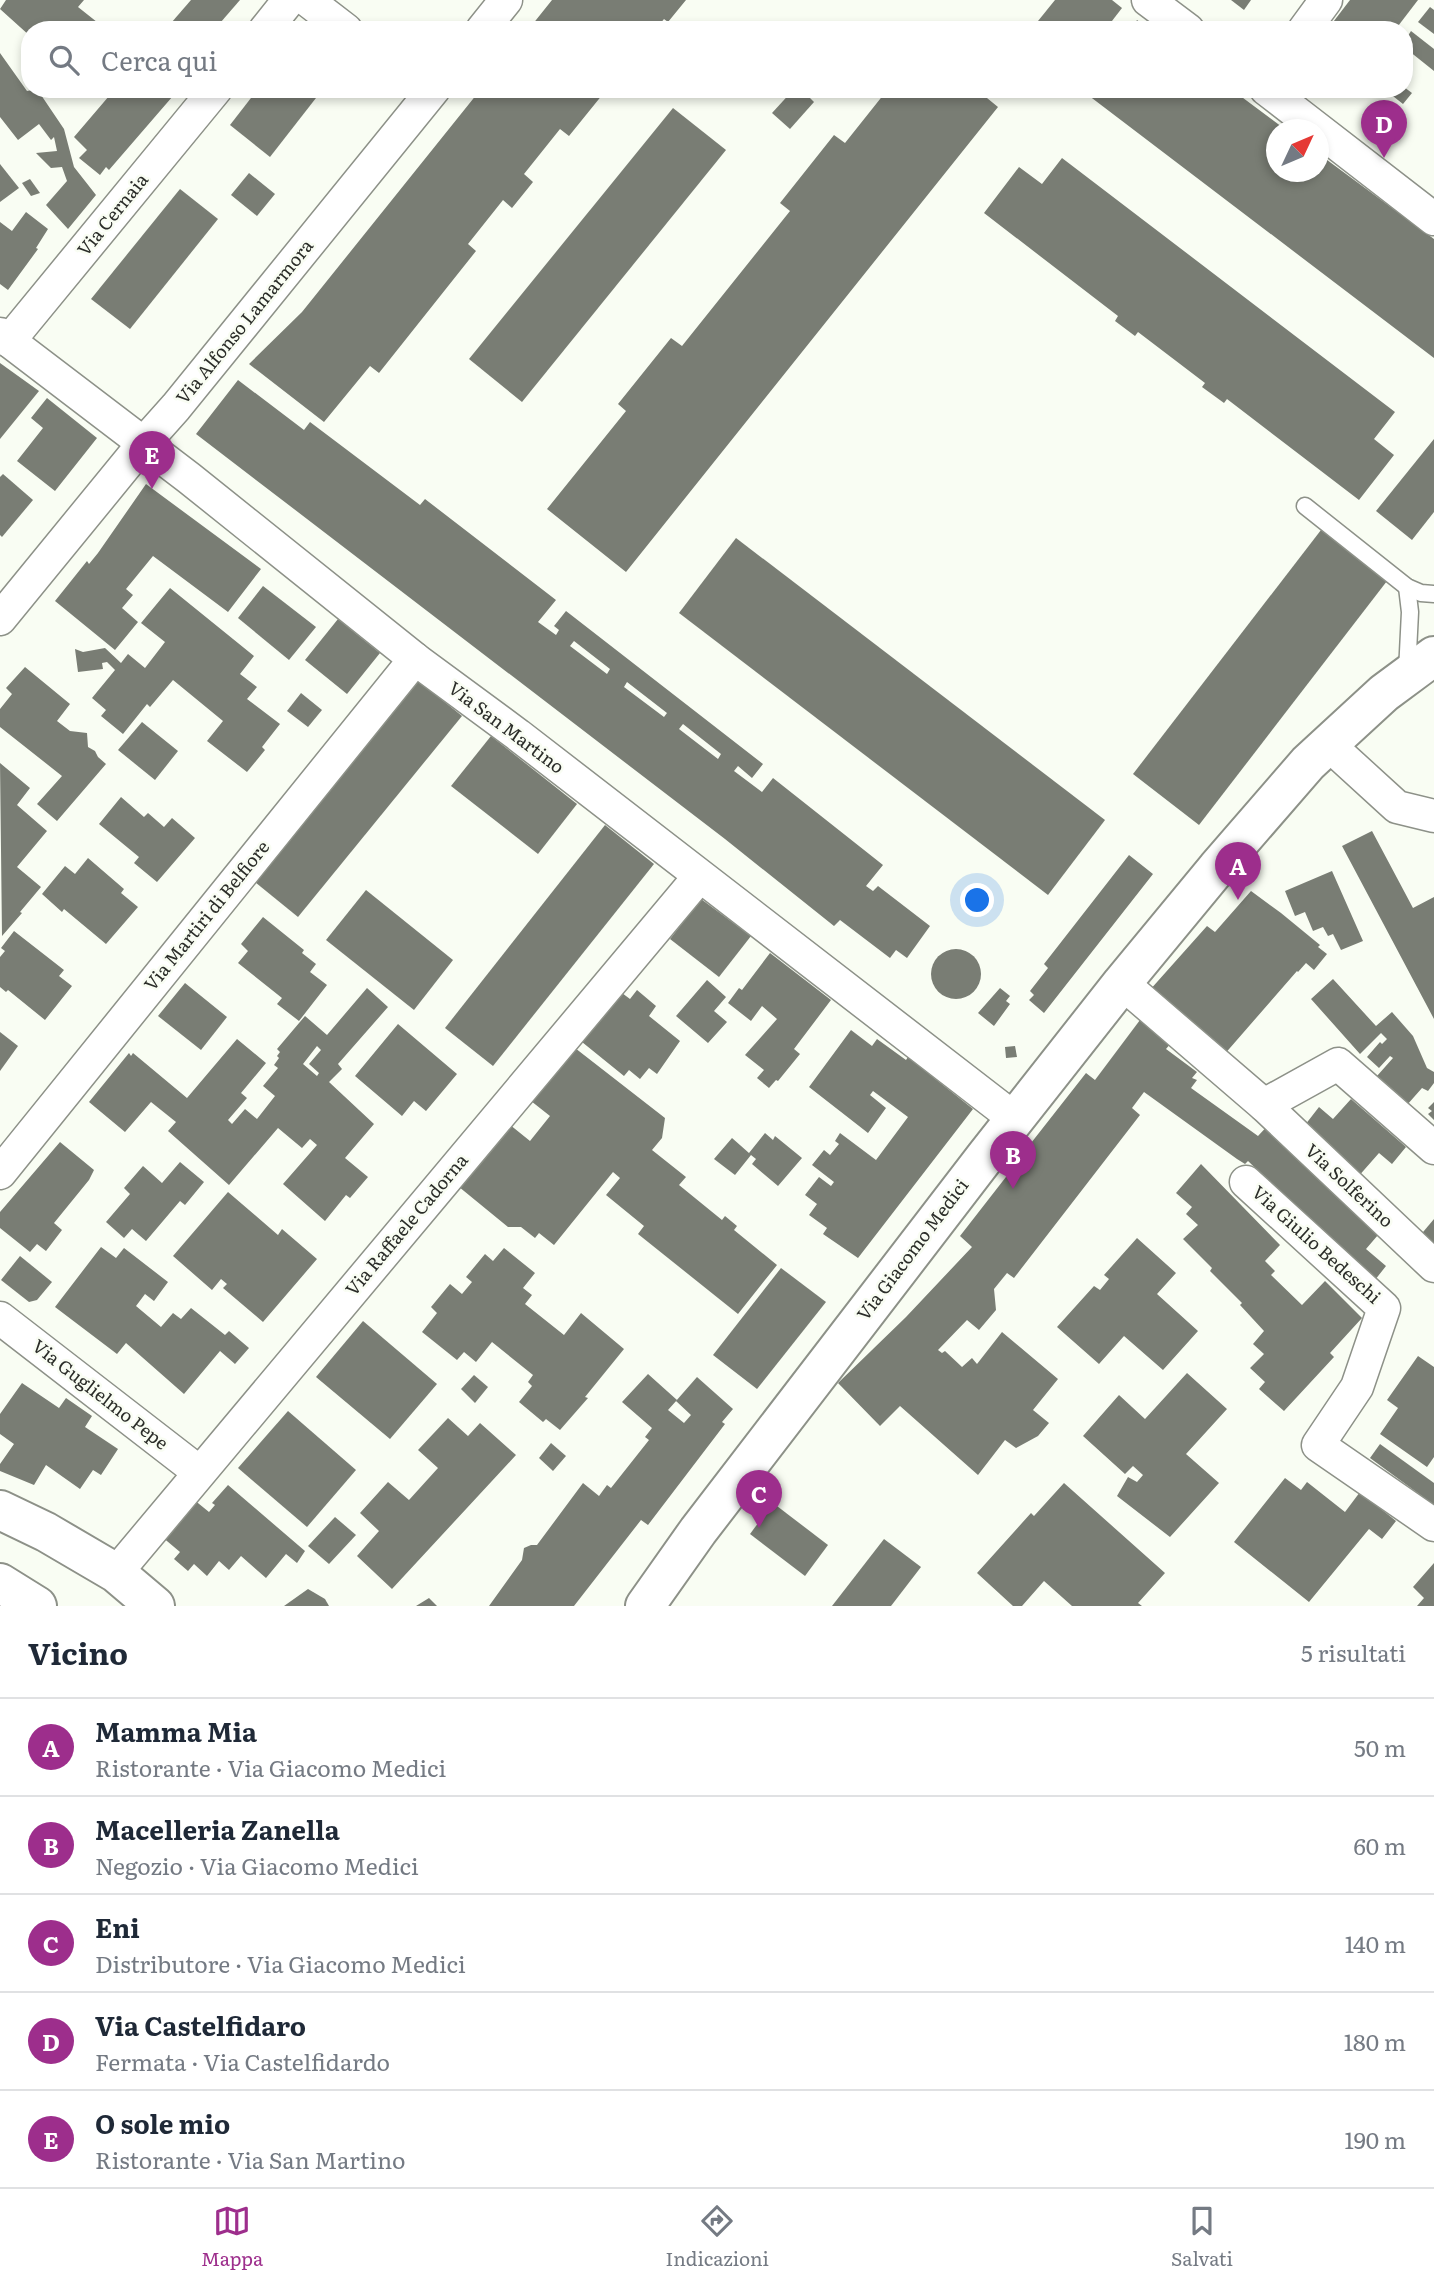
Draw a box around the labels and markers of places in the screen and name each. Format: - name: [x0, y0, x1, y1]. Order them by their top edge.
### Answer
- pin: D: [1361, 100, 1407, 158]
- pin: E: [129, 431, 175, 489]
- pin: A: [1215, 842, 1261, 900]
- pin: B: [990, 1131, 1036, 1189]
- pin: C: [736, 1470, 782, 1528]

